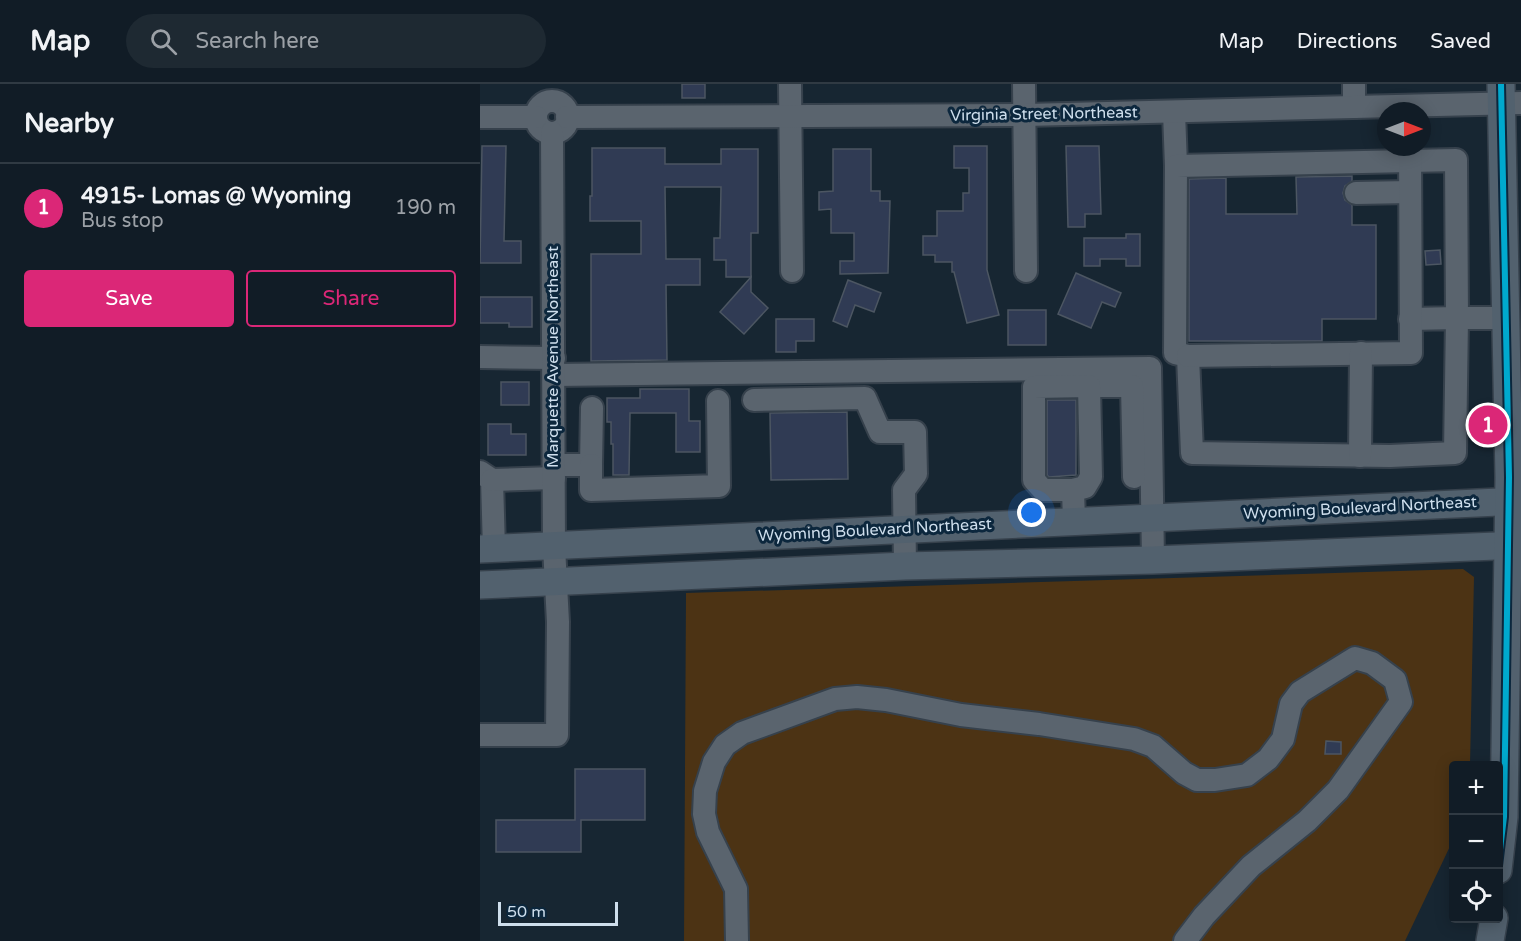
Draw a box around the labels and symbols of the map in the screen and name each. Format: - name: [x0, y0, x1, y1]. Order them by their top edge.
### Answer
- street label: Virginia Street Northeast: [950, 102, 1138, 126]
- north arrow: [1377, 102, 1431, 156]
- street label: Marquette Avenue Northeast: [543, 246, 563, 468]
- pin: 1: [1468, 402, 1508, 448]
- street label: Wyoming Boulevard Northeast: [1243, 492, 1477, 524]
- your location: [1017, 498, 1046, 527]
- street label: Wyoming Boulevard Northeast: [758, 514, 992, 546]
- scale bar: [498, 899, 618, 926]

